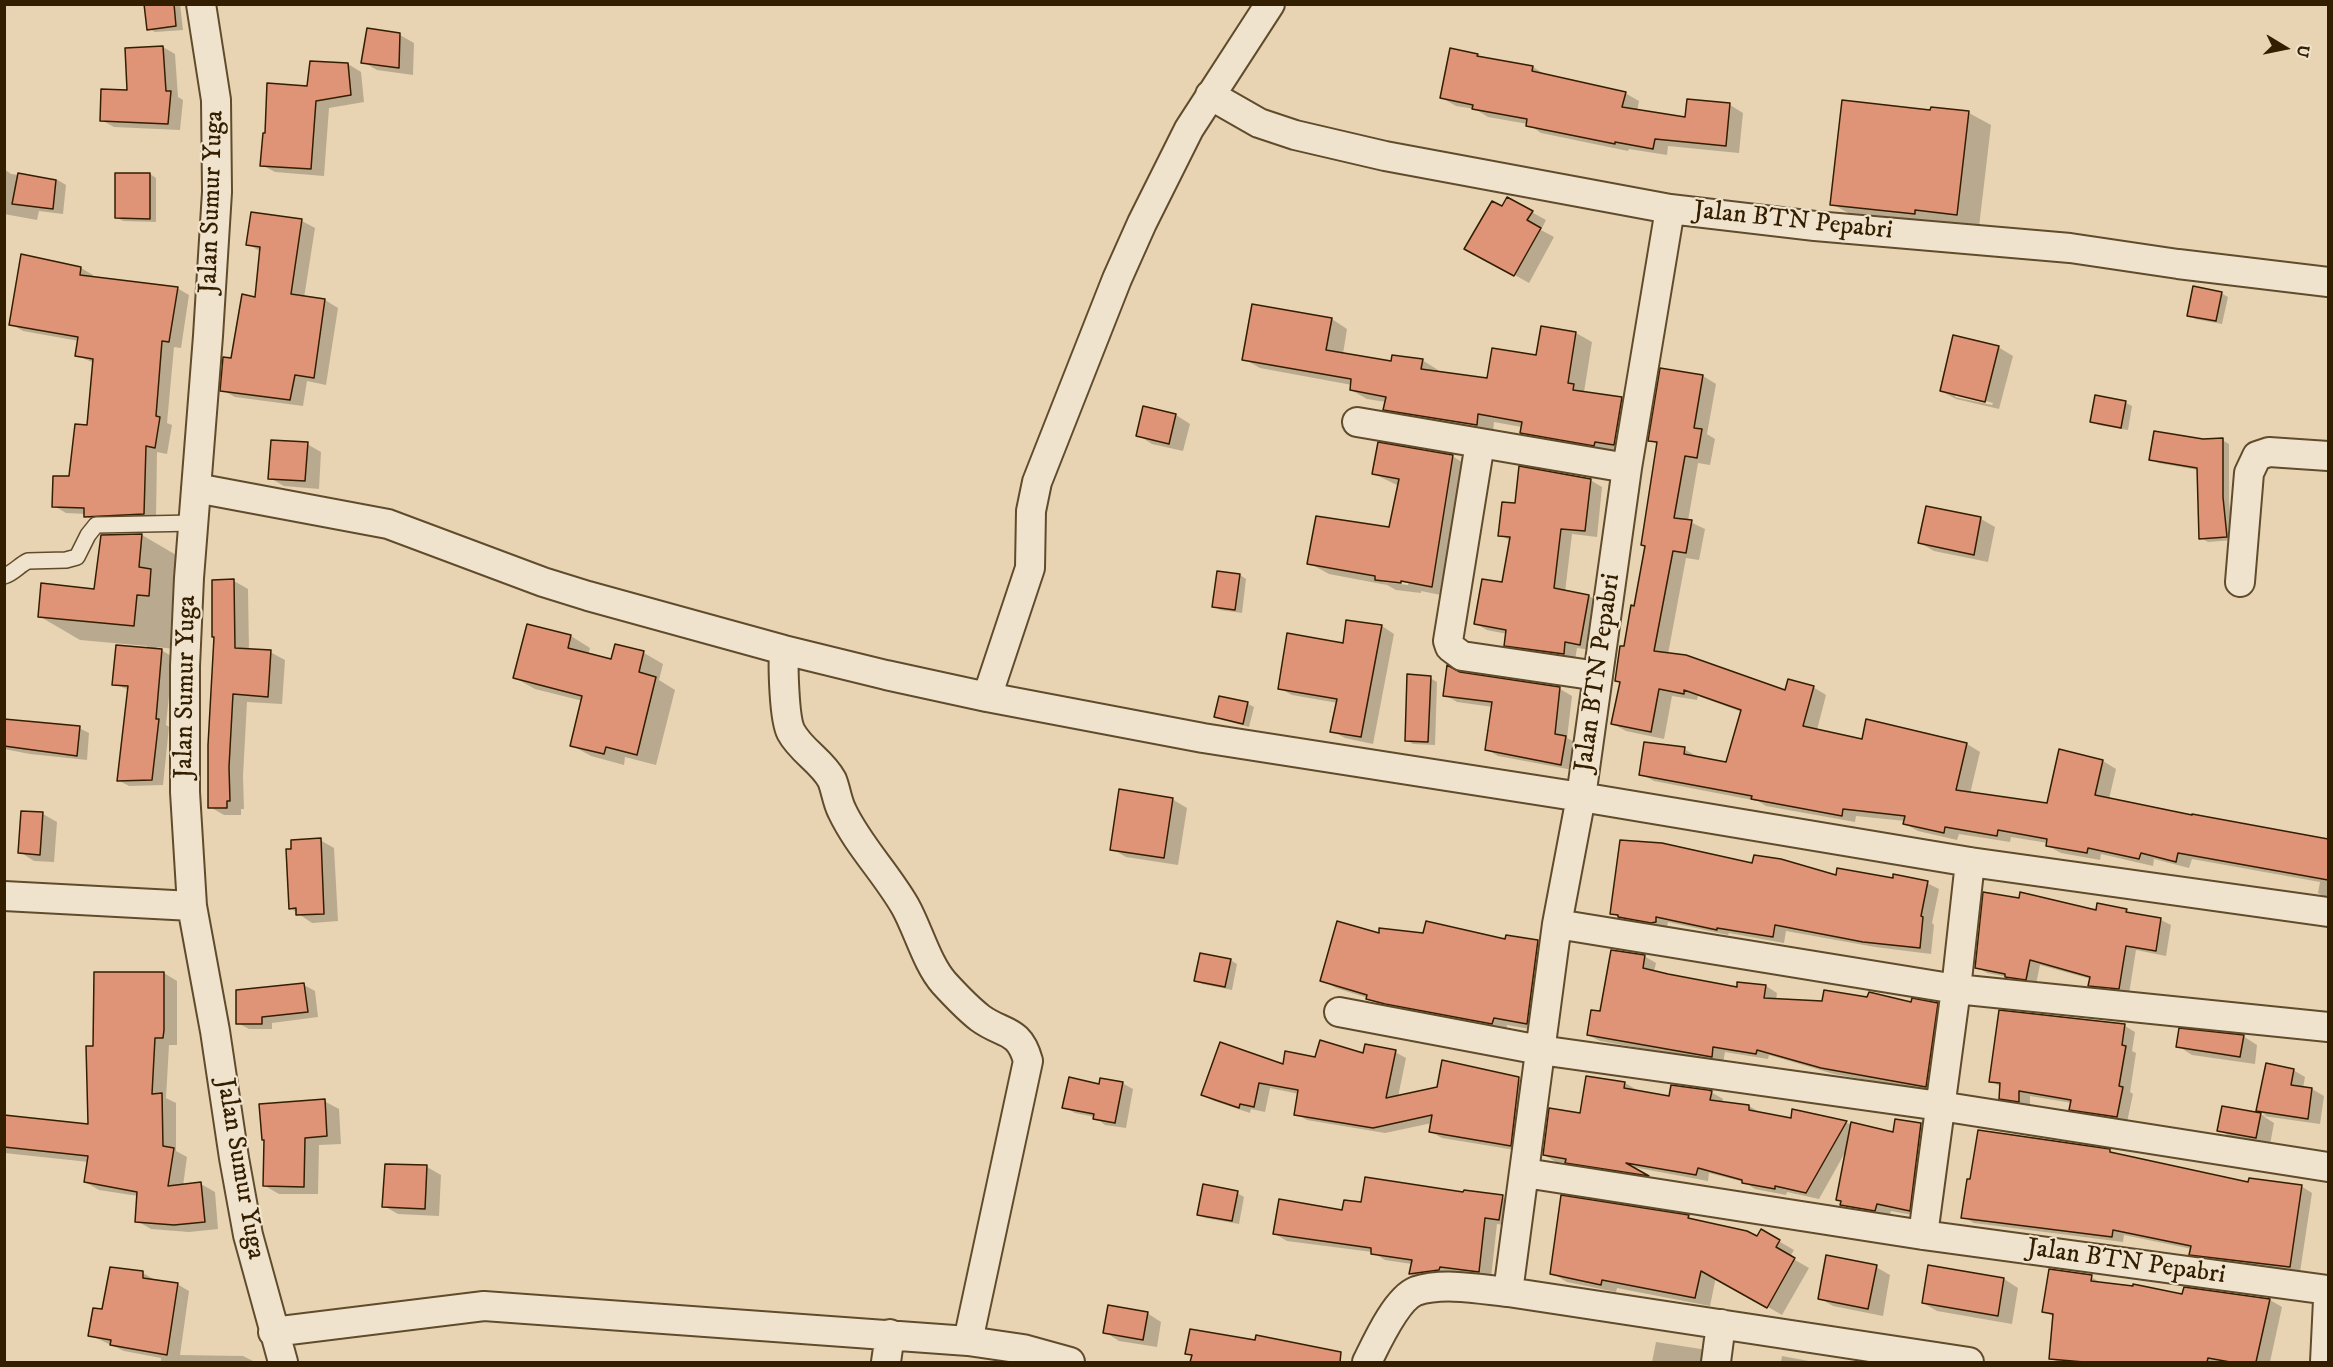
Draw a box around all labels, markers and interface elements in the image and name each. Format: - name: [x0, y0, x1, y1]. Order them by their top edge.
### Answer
- north arrow: [2255, 18, 2315, 78]
- text: U: [2292, 43, 2314, 59]
- street label: Jalan Sumur Yuga: [194, 110, 232, 294]
- street label: Jalan BTN Pepabri: [1692, 196, 1894, 248]
- street label: Jalan BTN Pepabri: [1570, 572, 1628, 774]
- street label: Jalan Sumur Yuga: [170, 595, 204, 779]
- street label: Jalan Sumur Yuga: [208, 1076, 270, 1262]
- street label: Jalan BTN Pepabri: [2025, 1234, 2227, 1292]

